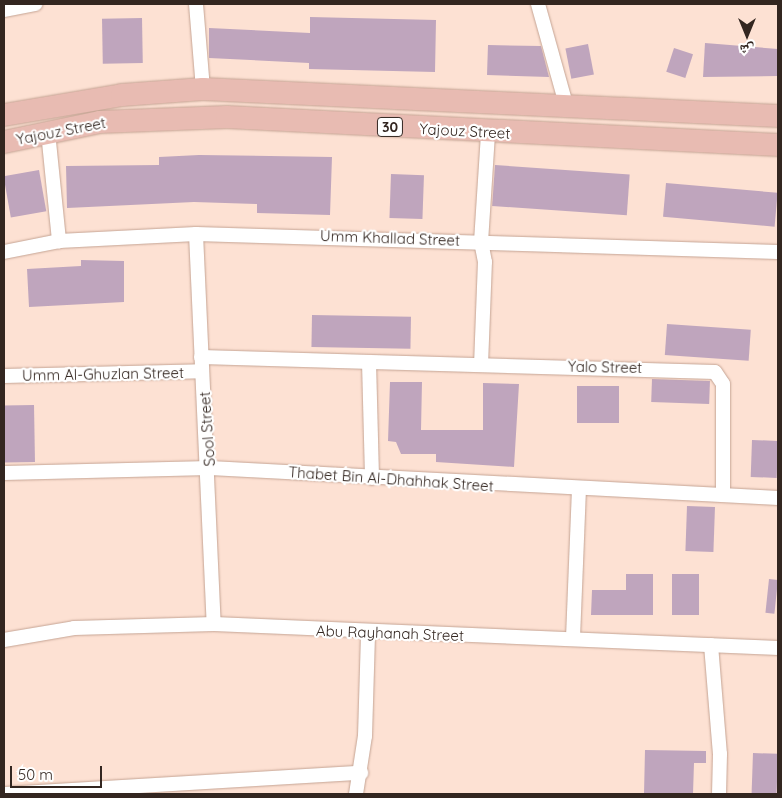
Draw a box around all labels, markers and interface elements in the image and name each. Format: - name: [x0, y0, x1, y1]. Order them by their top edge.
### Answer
- north arrow: [722, 10, 772, 60]
- text: ش: [740, 41, 754, 59]
- street label: Yajouz Street: [15, 113, 107, 149]
- road number: 30: [376, 115, 404, 138]
- street label: Yajouz Street: [419, 120, 511, 142]
- street label: Umm Khallad Street: [320, 227, 460, 249]
- street label: Yalo Street: [568, 357, 642, 377]
- street label: Umm Al-Ghuzlan Street: [22, 364, 184, 384]
- street label: Sool Street: [195, 391, 219, 467]
- street label: Thabet Bin Al-Dhahhak Street: [288, 463, 494, 495]
- street label: Abu Rayhanah Street: [316, 621, 464, 645]
- scale bar: [12, 756, 105, 788]
- text: 50 m: [18, 765, 53, 784]

